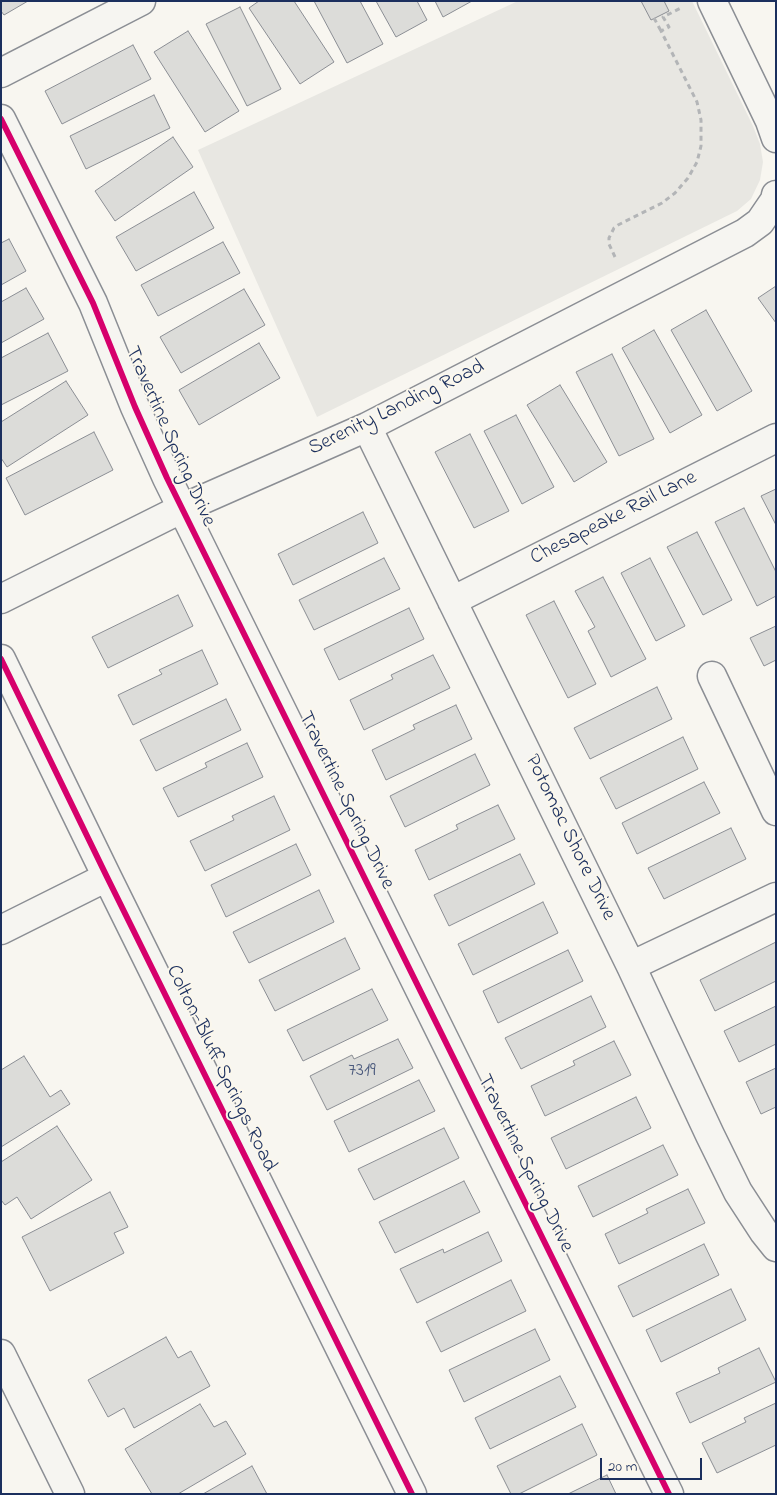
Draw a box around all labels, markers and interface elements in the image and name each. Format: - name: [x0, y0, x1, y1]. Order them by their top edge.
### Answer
- street label: Travertine Spring Drive: [118, 343, 220, 531]
- street label: Serenity Landing Road: [305, 355, 489, 463]
- street label: Chesapeake Rail Lane: [527, 466, 701, 572]
- street label: Travertine Spring Drive: [291, 708, 399, 894]
- street label: Potomac Shore Drive: [518, 751, 620, 925]
- street label: Colton-Bluff Springs Road: [159, 962, 281, 1176]
- house number: 7319: [348, 1061, 376, 1083]
- street label: Travertine Spring Drive: [470, 1071, 578, 1257]
- scale bar: [602, 1448, 704, 1480]
- text: 20 m: [608, 1456, 637, 1478]

